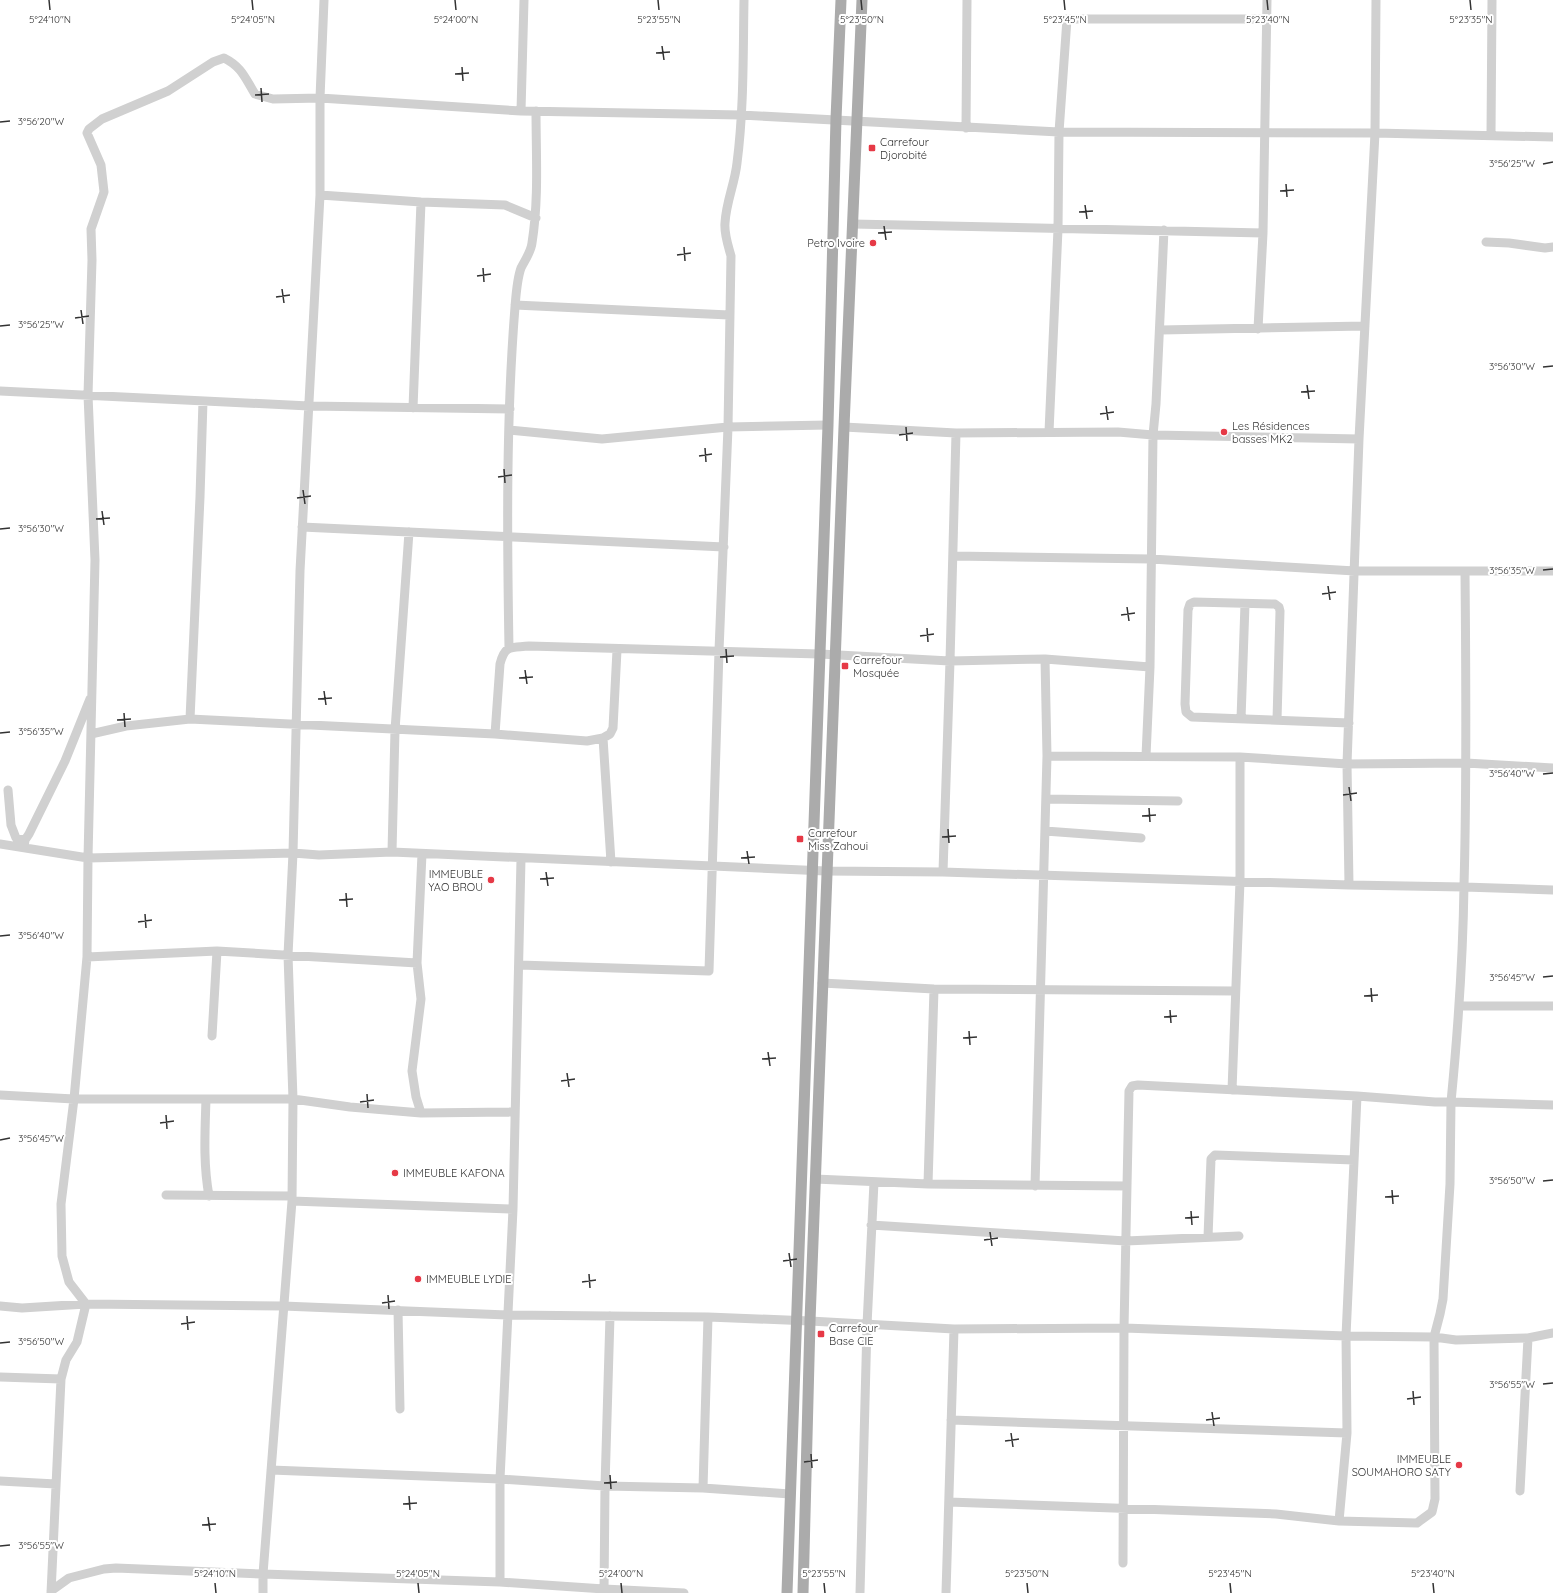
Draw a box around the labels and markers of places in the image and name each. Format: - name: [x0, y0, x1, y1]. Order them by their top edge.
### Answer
- place label: Carrefour Djorobité: [880, 135, 930, 162]
- marker: Carrefour Djorobité: [867, 143, 877, 153]
- place label: Petro Ivoire: [807, 236, 865, 250]
- marker: Petro Ivoire: [868, 238, 878, 248]
- place label: Les Résidences basses MK2: [1232, 419, 1310, 446]
- marker: Les Résidences basses MK2: [1219, 427, 1229, 437]
- place label: Carrefour Mosquée: [853, 653, 903, 680]
- marker: Carrefour Mosquée: [840, 661, 850, 671]
- place label: Carrefour Miss Zahoui: [808, 826, 868, 853]
- marker: Carrefour Miss Zahoui: [795, 834, 805, 844]
- place label: IMMEUBLE YAO BROU: [428, 867, 483, 894]
- marker: IMMEUBLE YAO BROU: [486, 875, 496, 885]
- place label: IMMEUBLE KAFONA: [403, 1166, 505, 1180]
- marker: IMMEUBLE KAFONA: [390, 1168, 400, 1178]
- place label: IMMEUBLE LYDIE: [426, 1272, 512, 1286]
- marker: IMMEUBLE LYDIE: [413, 1274, 423, 1284]
- place label: Carrefour Base CIE: [829, 1321, 879, 1348]
- marker: Carrefour Base CIE: [816, 1329, 826, 1339]
- place label: IMMEUBLE SOUMAHORO SATY: [1352, 1452, 1451, 1479]
- marker: IMMEUBLE SOUMAHORO SATY: [1454, 1460, 1464, 1470]

